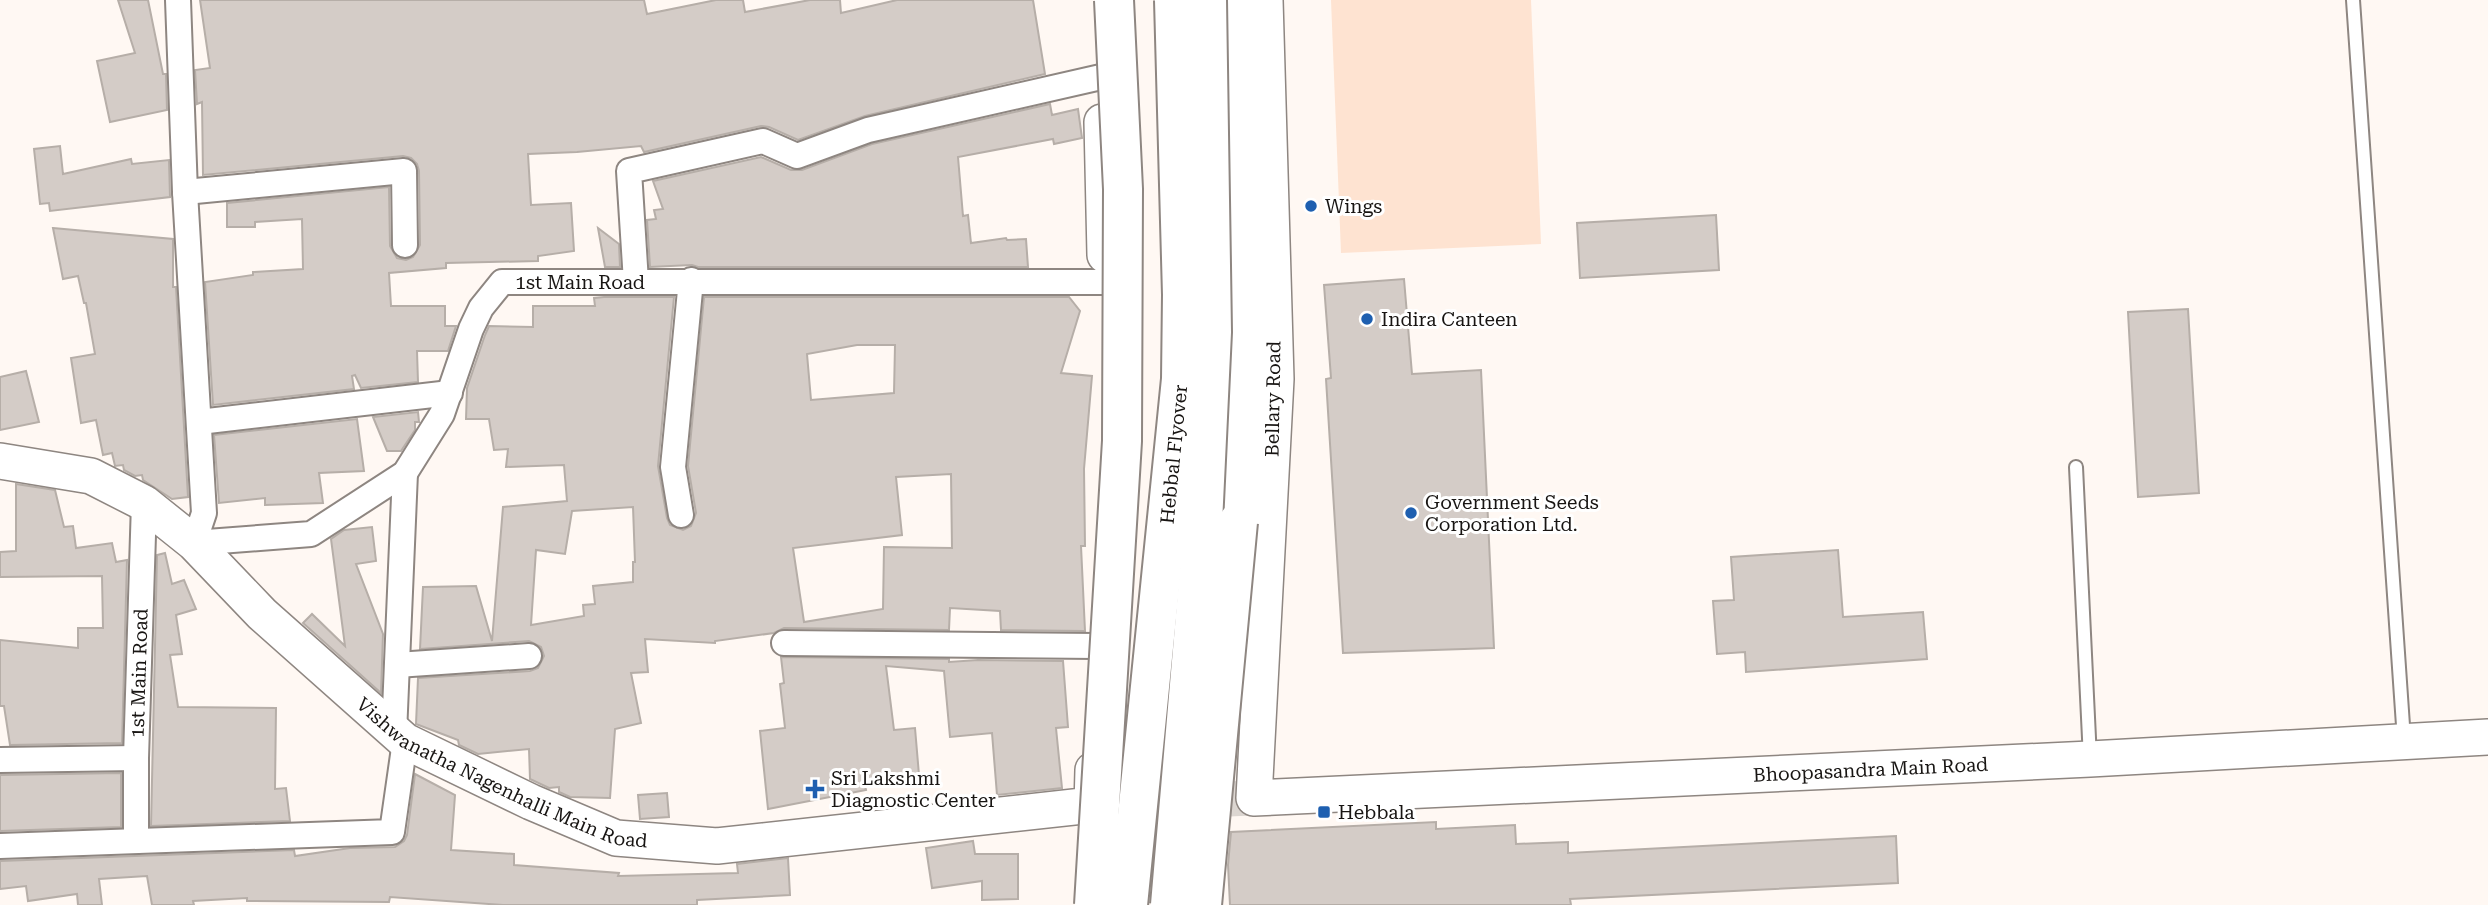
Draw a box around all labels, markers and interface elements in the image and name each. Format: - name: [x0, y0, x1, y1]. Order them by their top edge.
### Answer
- place label: Wings: [1325, 195, 1382, 218]
- marker: Wings: [1303, 198, 1319, 214]
- street label: 1st Main Road: [515, 271, 645, 294]
- place label: Indira Canteen: [1381, 308, 1518, 331]
- marker: Indira Canteen: [1359, 311, 1375, 327]
- street label: Bellary Road: [1260, 341, 1286, 457]
- street label: Hebbal Flyover: [1155, 384, 1192, 525]
- place label: Government Seeds Corporation Ltd.: [1425, 491, 1599, 536]
- marker: Government Seeds Corporation Ltd.: [1403, 505, 1419, 521]
- street label: 1st Main Road: [125, 608, 152, 738]
- street label: Vishwanatha Nagenhalli Main Road: [352, 692, 648, 852]
- street label: Bhoopasandra Main Road: [1752, 752, 1989, 786]
- place label: Sri Lakshmi Diagnostic Center: [831, 767, 996, 812]
- marker: Sri Lakshmi Diagnostic Center: [805, 779, 825, 799]
- place label: Hebbala: [1338, 801, 1415, 824]
- marker: Hebbala: [1316, 804, 1332, 820]

